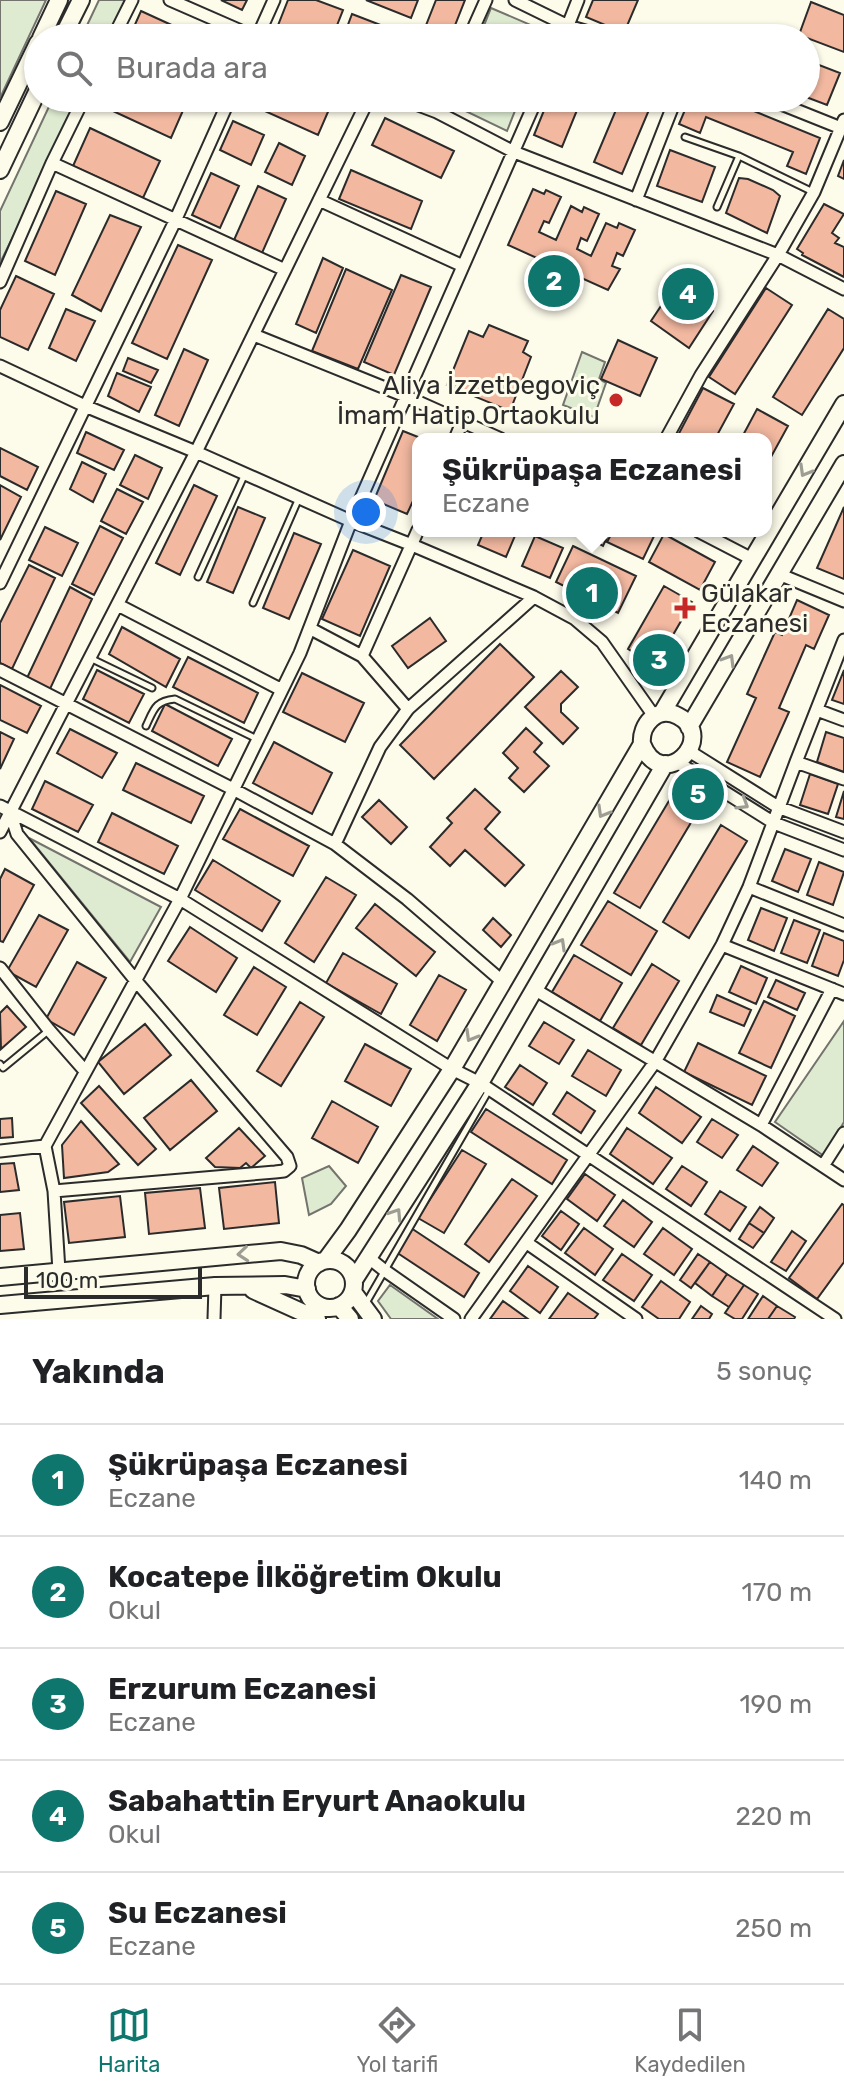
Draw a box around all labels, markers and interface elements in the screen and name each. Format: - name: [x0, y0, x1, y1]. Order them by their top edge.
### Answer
- search box: [24, 24, 820, 112]
- icon: search: [52, 46, 96, 90]
- text: Burada ara: [116, 50, 268, 86]
- pin: 2: [528, 251, 580, 311]
- pin: 4: [662, 264, 714, 324]
- place label: Aliya İzzetbegoviç İmam Hatip Ortaokulu: [337, 370, 600, 431]
- marker: Aliya İzzetbegoviç İmam Hatip Ortaokulu: [607, 391, 625, 409]
- popup: [412, 433, 772, 537]
- text: Şükrüpaşa Eczanesi: [442, 452, 742, 488]
- one-way arrow: [799, 463, 815, 477]
- text: Eczane: [442, 488, 530, 519]
- your location: [346, 492, 386, 532]
- pin: 1: [566, 563, 618, 623]
- place label: Gülakar Eczanesi: [701, 578, 808, 639]
- marker: Gülakar Eczanesi: [676, 599, 694, 617]
- pin: 3: [633, 630, 685, 690]
- one-way arrow: [720, 654, 735, 669]
- pin: 5: [672, 764, 724, 824]
- one-way arrow: [734, 794, 749, 809]
- one-way arrow: [597, 803, 612, 818]
- one-way arrow: [550, 939, 566, 953]
- one-way arrow: [465, 1027, 481, 1042]
- one-way arrow: [387, 1209, 402, 1223]
- one-way arrow: [236, 1245, 249, 1262]
- scale bar: [24, 1263, 202, 1299]
- text: 100 m: [36, 1267, 98, 1294]
- text: Yakında: [32, 1351, 165, 1392]
- text: 5 sonuç: [716, 1356, 812, 1387]
- text: Şükrüpaşa Eczanesi: [108, 1447, 408, 1483]
- text: 1: [52, 1465, 64, 1496]
- text: 140 m: [739, 1465, 812, 1496]
- text: Eczane: [108, 1483, 196, 1514]
- text: Kocatepe İlköğretim Okulu: [108, 1559, 502, 1595]
- text: 2: [50, 1577, 66, 1608]
- text: 170 m: [742, 1577, 812, 1608]
- text: Okul: [108, 1595, 161, 1626]
- text: Erzurum Eczanesi: [108, 1671, 377, 1707]
- text: 3: [49, 1689, 67, 1720]
- text: 190 m: [739, 1689, 812, 1720]
- text: Eczane: [108, 1707, 196, 1738]
- text: Sabahattin Eryurt Anaokulu: [108, 1783, 526, 1819]
- text: 4: [49, 1801, 67, 1832]
- text: 220 m: [735, 1801, 812, 1832]
- text: Okul: [108, 1819, 161, 1850]
- text: Su Eczanesi: [108, 1895, 287, 1931]
- text: 5: [50, 1913, 66, 1944]
- text: 250 m: [735, 1913, 812, 1944]
- text: Eczane: [108, 1931, 196, 1962]
- tab: Harita: [98, 2003, 160, 2078]
- tab: Yol tarifi: [356, 2003, 438, 2078]
- tab: Kaydedilen: [634, 2003, 746, 2078]

